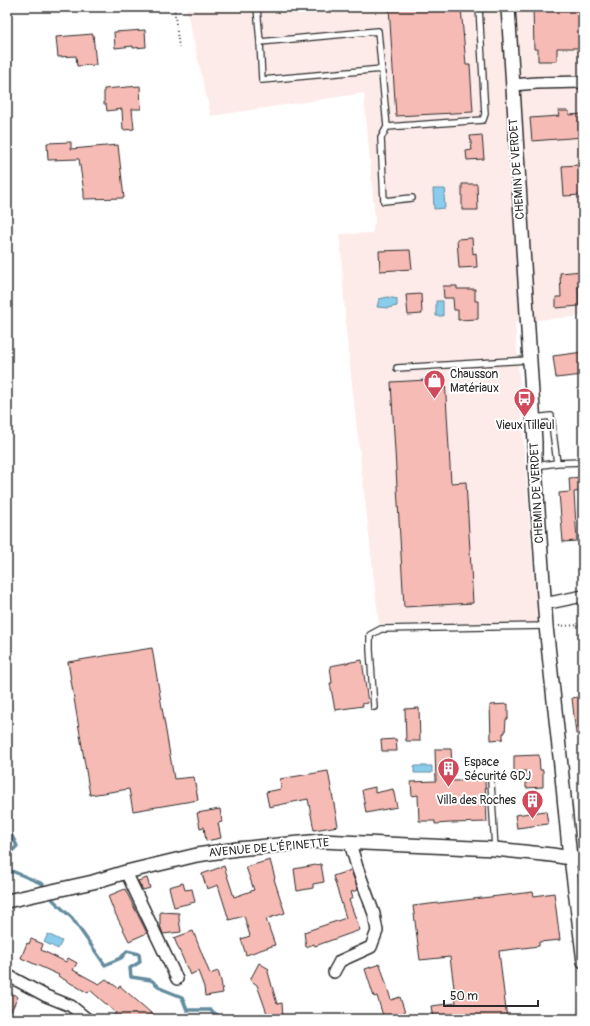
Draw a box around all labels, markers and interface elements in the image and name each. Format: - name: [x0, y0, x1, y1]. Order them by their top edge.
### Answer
- street label: CHEMIN DE VERDET: [506, 118, 528, 220]
- place label: Chausson Matériaux: [450, 367, 499, 396]
- shop icon: Chausson Matériaux: [422, 368, 448, 401]
- bus stop icon: Vieux Tilleul: [512, 385, 538, 418]
- place label: Vieux Tilleul: [495, 418, 555, 433]
- street label: CHEMIN DE VERDET: [527, 442, 547, 544]
- place label: Espace Sécurité GDJ: [464, 755, 531, 784]
- building icon: Espace Sécurité GDJ: [435, 756, 461, 789]
- building icon: Villa des Roches: [519, 787, 545, 820]
- place label: Villa des Roches: [436, 793, 517, 808]
- street label: AVENUE DE L'ÉPINETTE: [208, 834, 330, 861]
- scale bar: [444, 982, 538, 1008]
- text: 50 m: [450, 989, 478, 1004]

